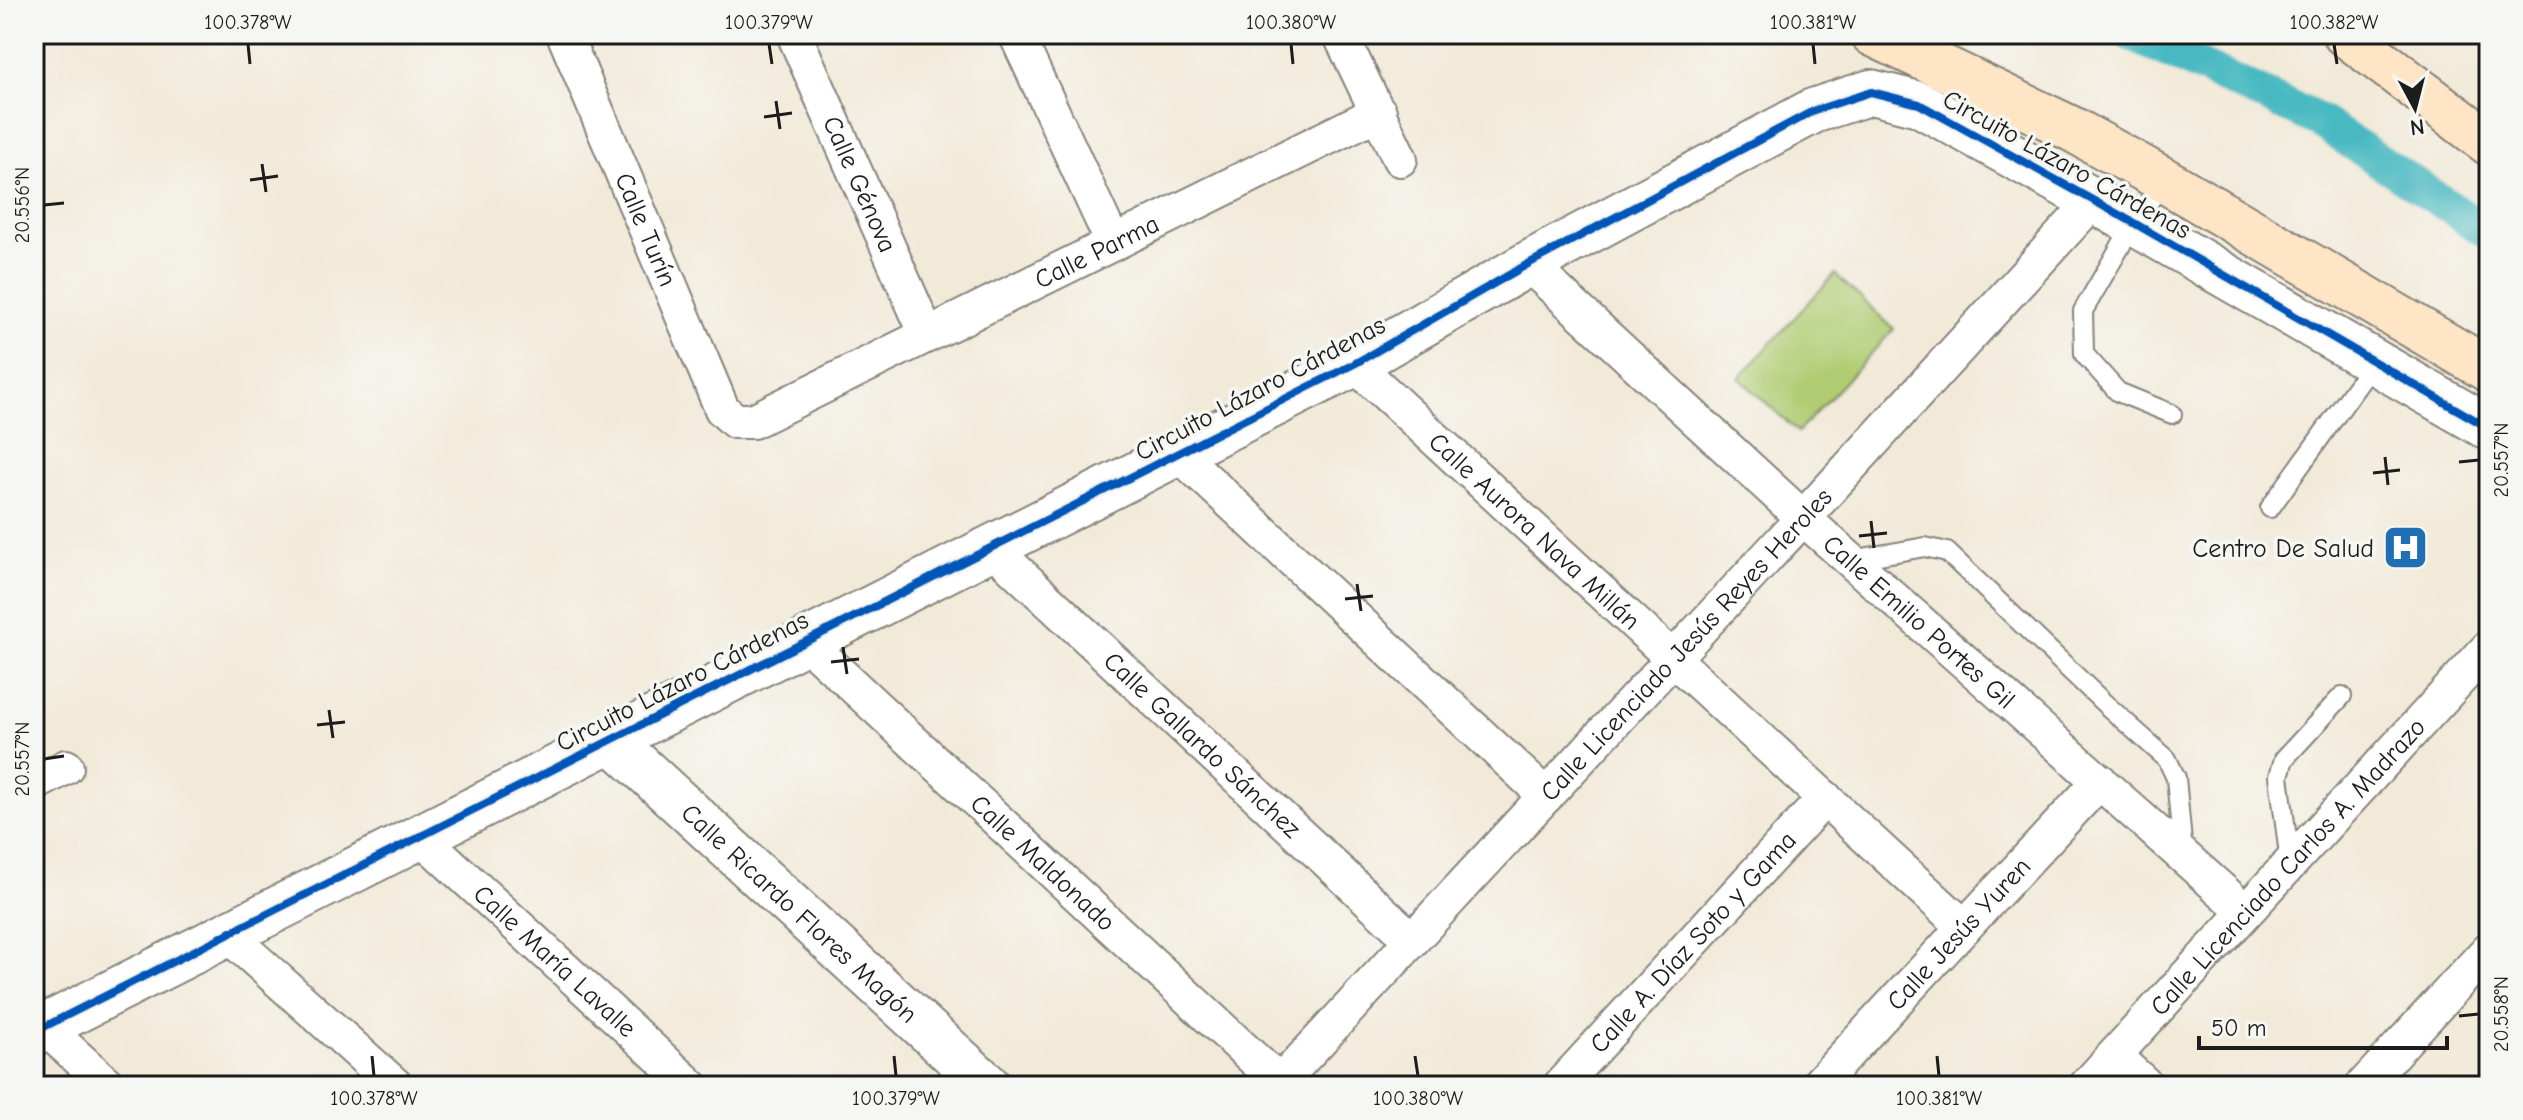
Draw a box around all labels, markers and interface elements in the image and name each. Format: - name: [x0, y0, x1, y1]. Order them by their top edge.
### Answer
- text: 100.378°W: [204, 11, 292, 34]
- text: 100.379°W: [725, 11, 814, 34]
- text: 100.380°W: [1246, 11, 1337, 34]
- text: 100.381°W: [1770, 11, 1857, 34]
- text: 100.382°W: [2290, 11, 2379, 34]
- north arrow: [2375, 68, 2455, 148]
- street label: Circuito Lázaro Cárdenas: [1937, 84, 2196, 246]
- street label: Calle Génova: [816, 112, 903, 257]
- text: N: [2409, 113, 2426, 141]
- text: 20.556°N: [11, 167, 34, 243]
- street label: Calle Turín: [608, 169, 683, 291]
- street label: Calle Parma: [1030, 209, 1164, 295]
- street label: Circuito Lázaro Cárdenas: [1130, 310, 1391, 468]
- text: 20.557°N: [2490, 423, 2513, 497]
- street label: Calle Aurora Nava Millán: [1422, 427, 1646, 636]
- street label: Calle Licenciado Jesús Reyes Heroles: [1535, 482, 1839, 807]
- hospital icon: Centro De Salud: [2381, 524, 2429, 572]
- street label: Calle Emilio Portes Gil: [1816, 529, 2021, 715]
- place label: Centro De Salud: [2192, 534, 2374, 564]
- street label: Circuito Lázaro Cárdenas: [551, 605, 814, 759]
- street label: Calle Gallardo Sánchez: [1097, 646, 1306, 844]
- street label: Calle Licenciado Carlos A. Madrazo: [2144, 712, 2432, 1022]
- text: 20.557°N: [11, 722, 34, 796]
- street label: Calle Maldonado: [964, 789, 1121, 938]
- street label: Calle Ricardo Flores Magón: [675, 798, 923, 1030]
- street label: Calle A. Díaz Soto y Gama: [1584, 825, 1803, 1059]
- street label: Calle Jesús Yuren: [1881, 852, 2037, 1017]
- street label: Calle María Lavalle: [467, 879, 642, 1044]
- text: 20.558°N: [2490, 976, 2513, 1052]
- scale bar: [2199, 1000, 2447, 1050]
- text: 50 m: [2211, 1014, 2267, 1042]
- text: 100.378°W: [330, 1087, 418, 1110]
- text: 100.379°W: [852, 1087, 941, 1110]
- text: 100.380°W: [1373, 1087, 1464, 1110]
- text: 100.381°W: [1896, 1087, 1983, 1110]

